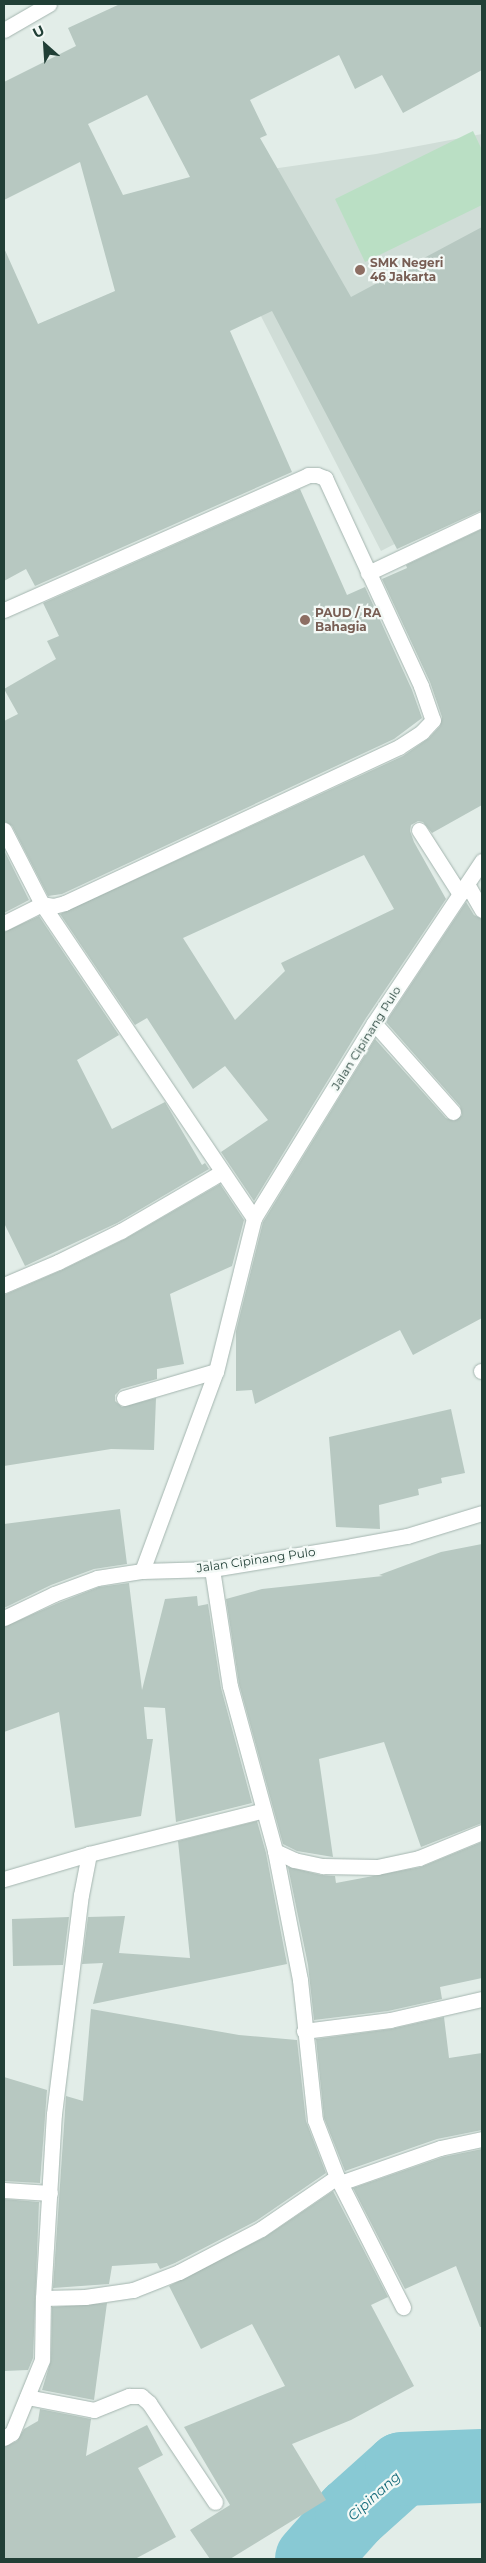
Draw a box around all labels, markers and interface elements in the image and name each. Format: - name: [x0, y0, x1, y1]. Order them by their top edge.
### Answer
- north arrow: [20, 20, 70, 70]
- text: U: [30, 21, 47, 42]
- place label: SMK Negeri 46 Jakarta: [370, 256, 443, 284]
- marker: SMK Negeri 46 Jakarta: [354, 264, 366, 276]
- place label: PAUD / RA Bahagia: [315, 606, 381, 634]
- marker: PAUD / RA Bahagia: [299, 614, 311, 626]
- street label: Jalan Cipinang Pulo: [328, 983, 404, 1093]
- street label: Jalan Cipinang Pulo: [196, 1545, 316, 1575]
- water label: Cipinang: [344, 2468, 404, 2524]

